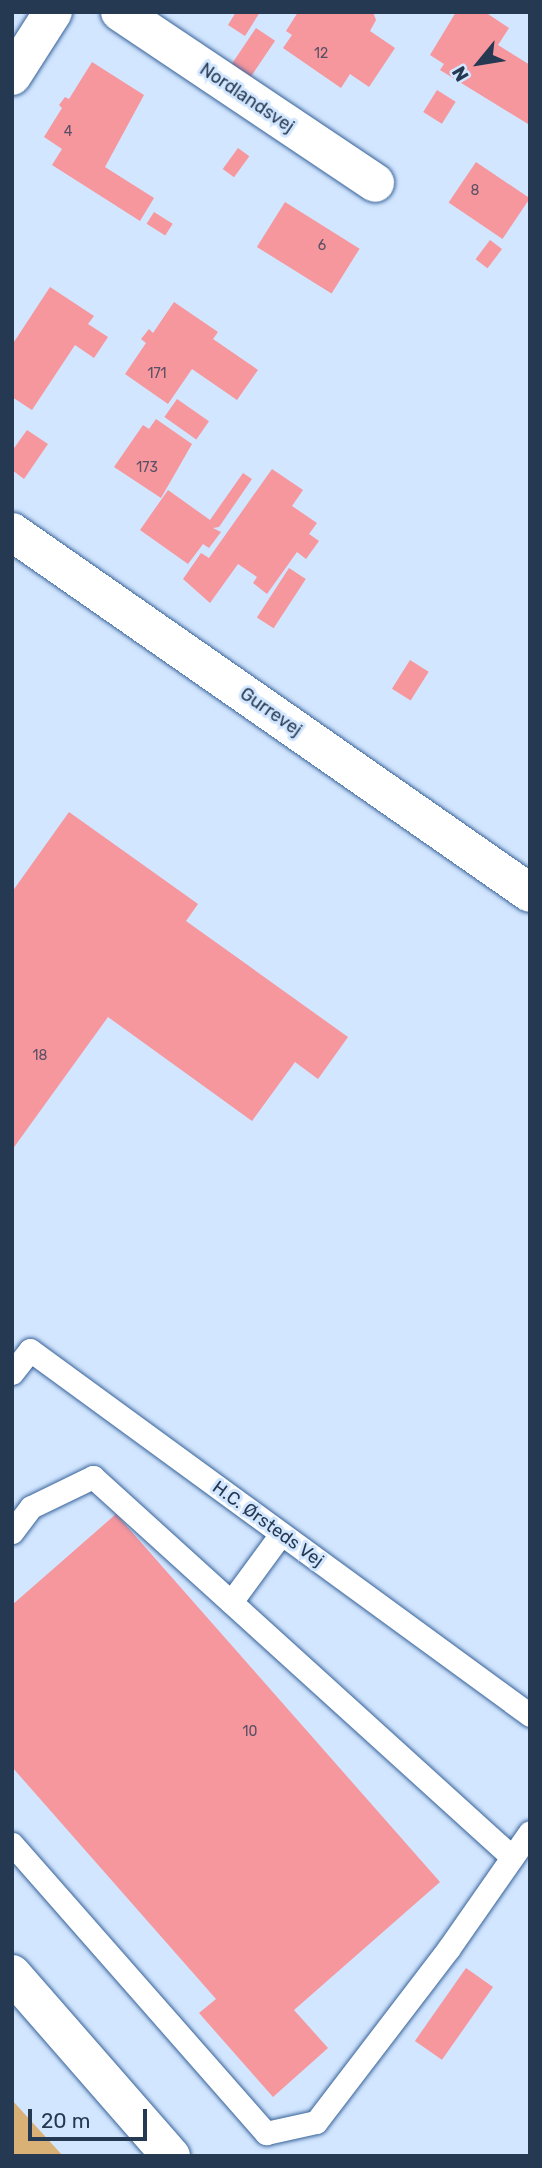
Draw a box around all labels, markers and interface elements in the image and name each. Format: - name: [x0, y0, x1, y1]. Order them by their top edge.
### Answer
- north arrow: [444, 28, 514, 98]
- house number: 12: [314, 46, 328, 62]
- street label: Nordlandsvej: [196, 58, 298, 138]
- text: N: [447, 62, 474, 85]
- house number: 4: [64, 124, 72, 140]
- house number: 8: [471, 183, 479, 199]
- house number: 6: [318, 238, 326, 254]
- house number: 171: [147, 366, 167, 382]
- house number: 173: [136, 460, 158, 476]
- street label: Gurrevej: [236, 683, 306, 741]
- house number: 18: [33, 1048, 47, 1064]
- street label: H.C. Ørsteds Vej: [208, 1476, 328, 1572]
- house number: 10: [243, 1724, 257, 1740]
- scale bar: [32, 2094, 150, 2138]
- text: 20 m: [41, 2108, 90, 2133]

